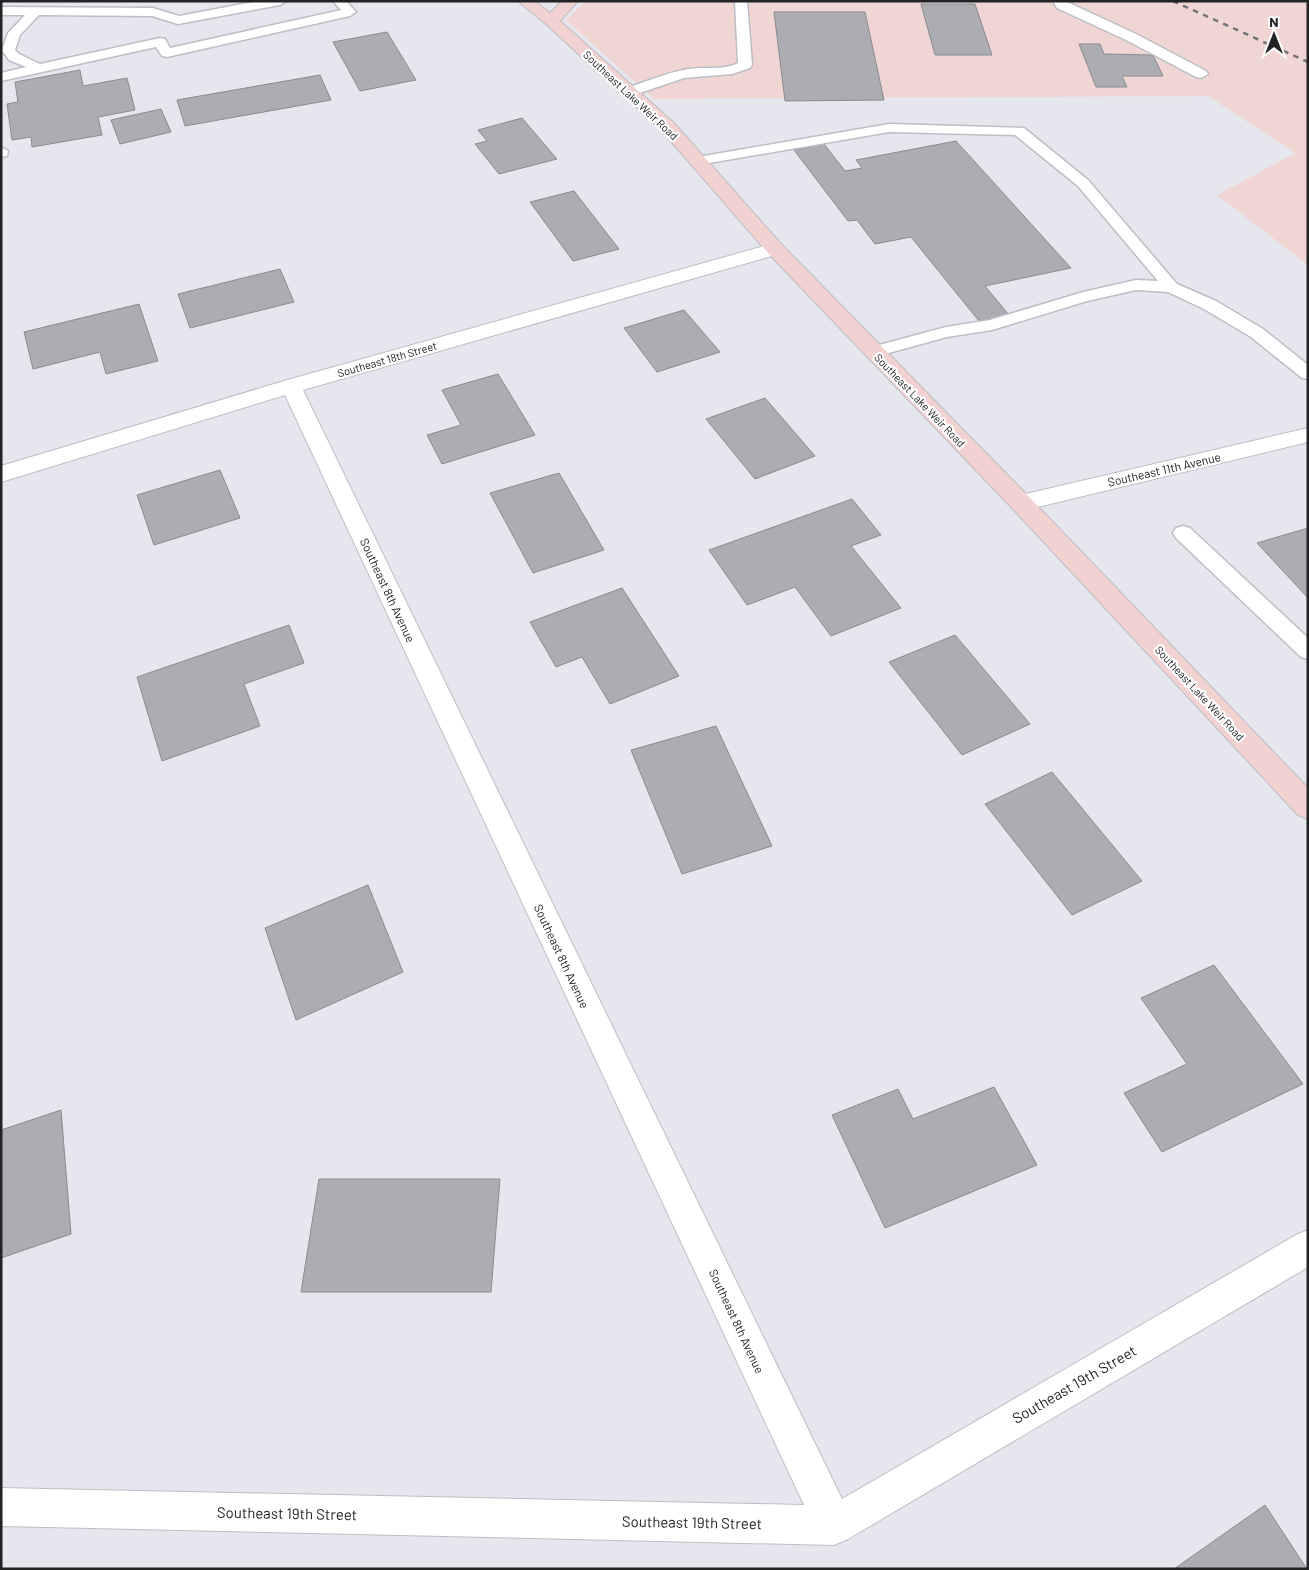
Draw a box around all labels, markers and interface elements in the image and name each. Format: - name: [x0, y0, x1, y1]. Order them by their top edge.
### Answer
- north arrow: [1249, 10, 1299, 60]
- text: N: [1269, 13, 1279, 30]
- street label: Southeast Lake Weir Road: [581, 48, 681, 142]
- street label: Southeast 18th Street: [336, 339, 438, 379]
- street label: Southeast Lake Weir Road: [872, 351, 968, 449]
- street label: Southeast 11th Avenue: [1106, 449, 1222, 489]
- street label: Southeast 8th Avenue: [358, 536, 418, 644]
- street label: Southeast Lake Weir Road: [1153, 643, 1247, 743]
- street label: Southeast 8th Avenue: [532, 902, 592, 1010]
- street label: Southeast 8th Avenue: [707, 1267, 767, 1375]
- street label: Southeast 19th Street: [1009, 1341, 1139, 1427]
- street label: Southeast 19th Street: [217, 1503, 357, 1523]
- street label: Southeast 19th Street: [622, 1512, 762, 1532]

